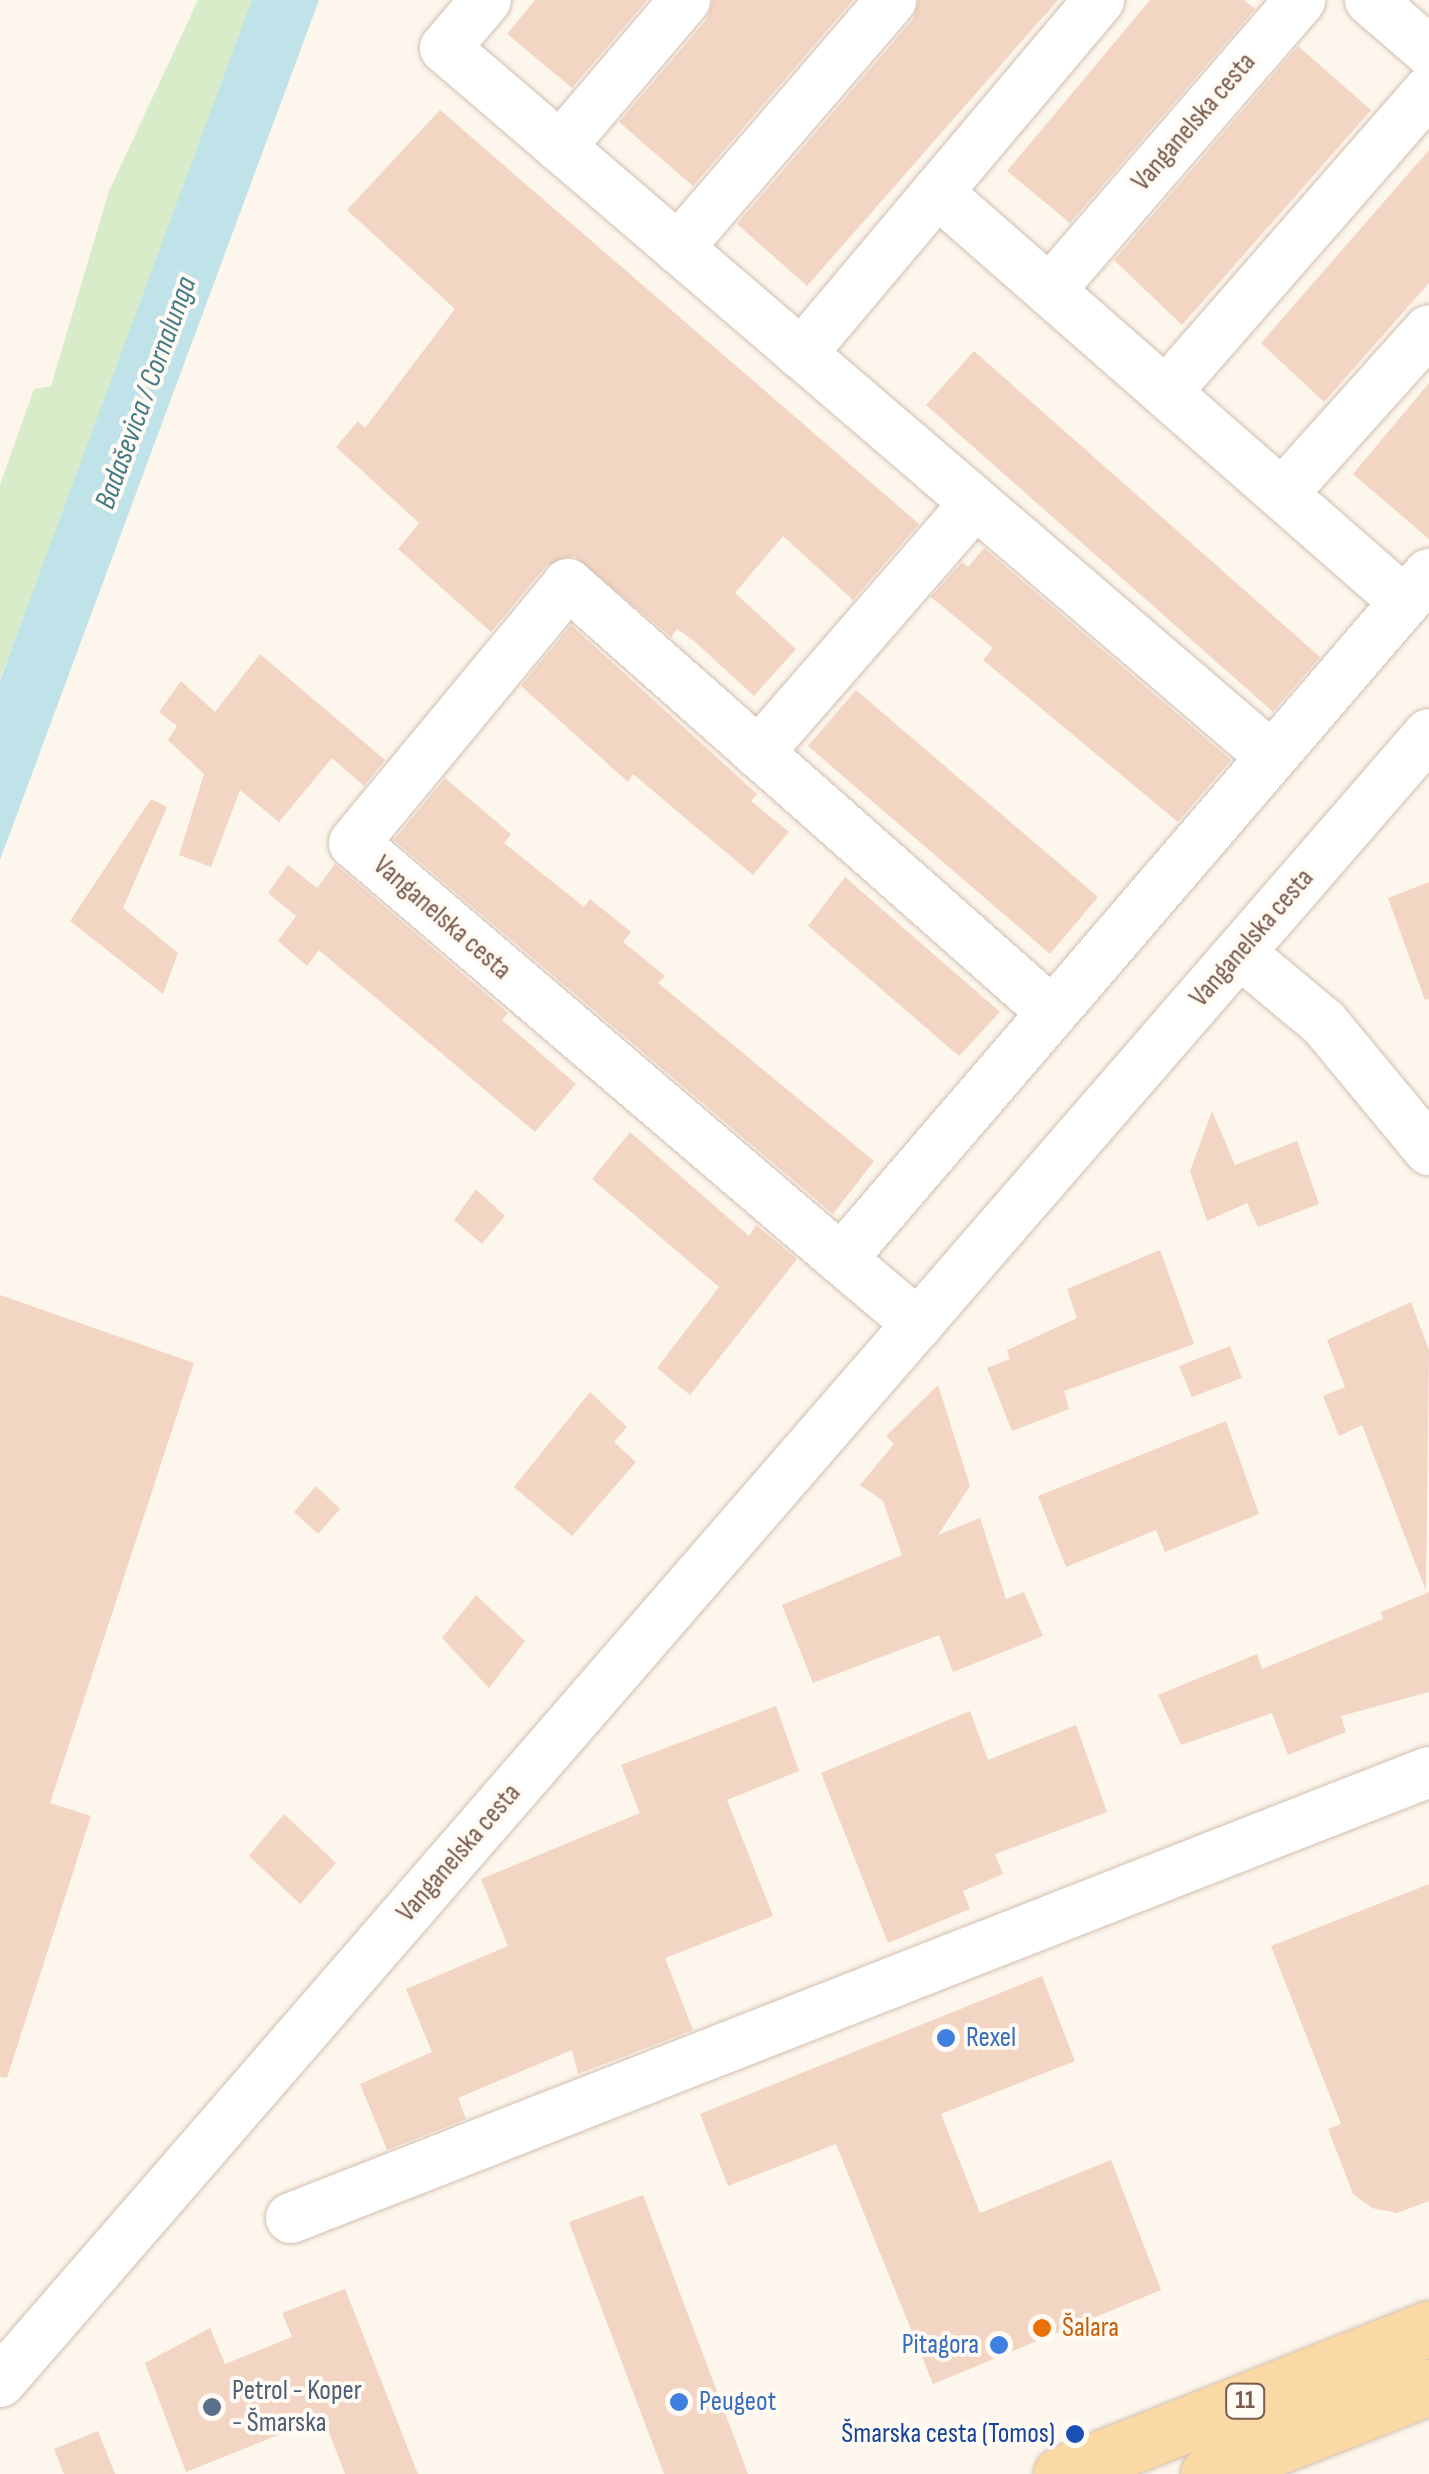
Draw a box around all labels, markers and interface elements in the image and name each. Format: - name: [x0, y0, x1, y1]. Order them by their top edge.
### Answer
- street label: Vanganelska cesta: [1125, 46, 1263, 198]
- water label: Badaševica / Cornalunga: [87, 272, 205, 514]
- street label: Vanganelska cesta: [366, 849, 518, 987]
- street label: Vanganelska cesta: [1183, 862, 1321, 1014]
- street label: Vanganelska cesta: [390, 1777, 528, 1929]
- place label: Rexel: [966, 2021, 1016, 2055]
- marker: Rexel: [935, 2027, 957, 2049]
- place label: Šalara: [1062, 2311, 1119, 2345]
- marker: Šalara: [1031, 2317, 1053, 2339]
- place label: Pitagora: [902, 2328, 979, 2362]
- marker: Pitagora: [988, 2334, 1010, 2356]
- place label: Petrol - Koper - Šmarska: [232, 2374, 362, 2440]
- road number: 11: [1225, 2381, 1265, 2421]
- place label: Peugeot: [699, 2385, 776, 2419]
- marker: Peugeot: [668, 2391, 690, 2413]
- marker: Petrol - Koper - Šmarska: [201, 2396, 223, 2418]
- place label: Šmarska cesta (Tomos): [841, 2417, 1055, 2451]
- marker: Šmarska cesta (Tomos): [1064, 2423, 1086, 2445]

